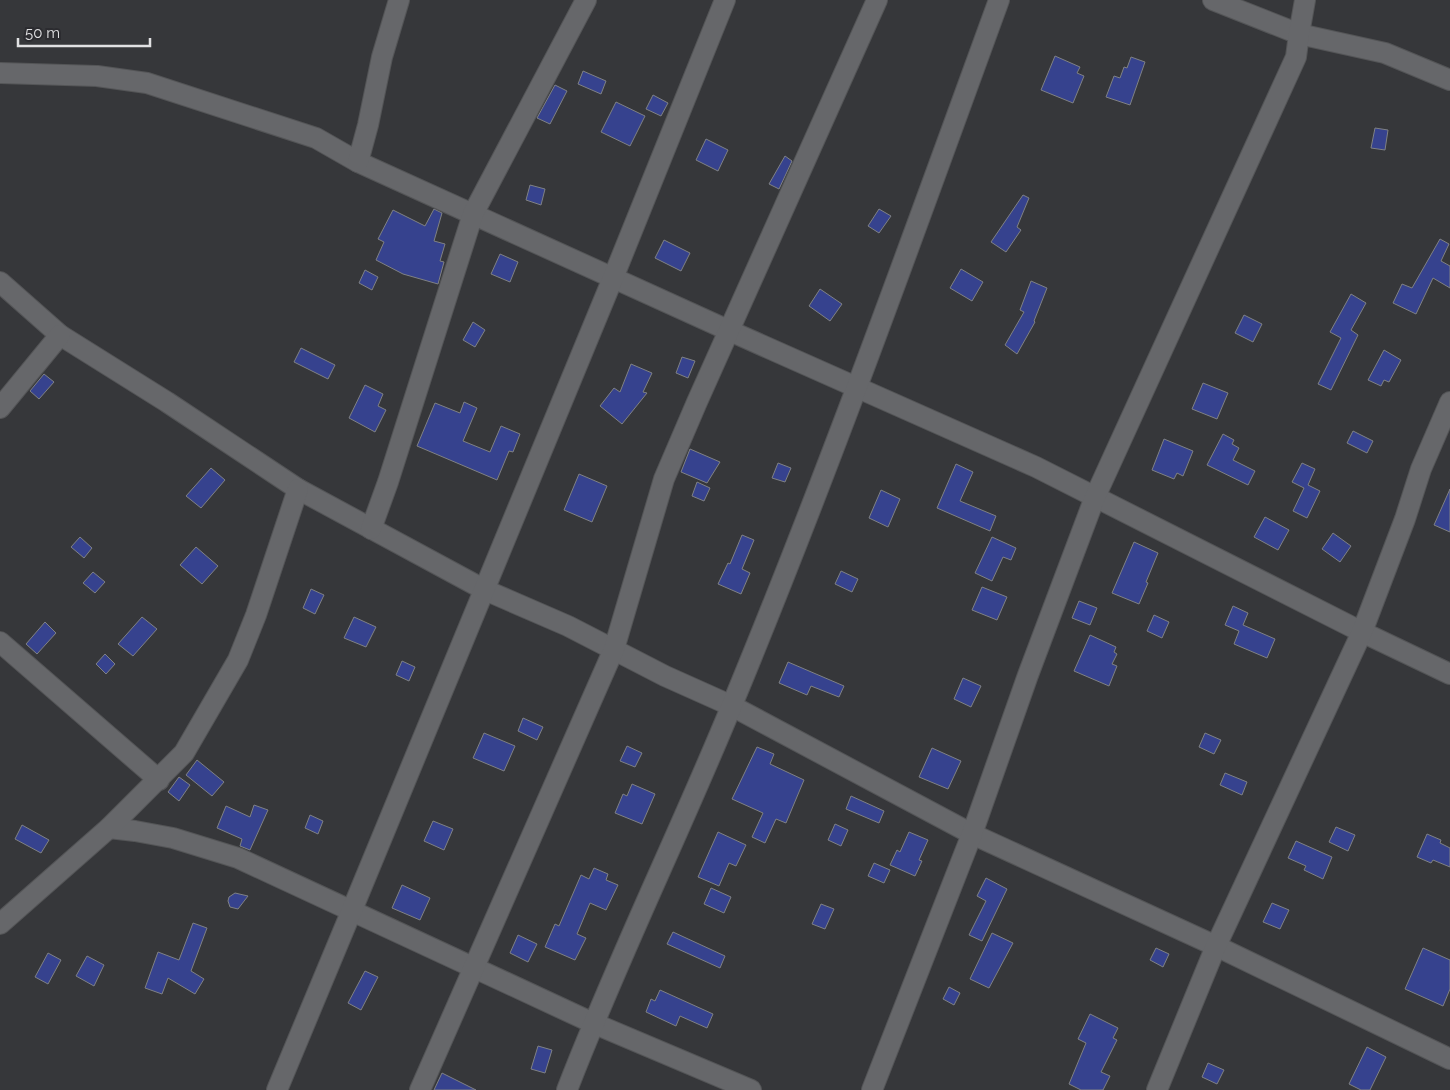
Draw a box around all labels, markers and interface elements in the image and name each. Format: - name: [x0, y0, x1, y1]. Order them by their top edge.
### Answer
- scale bar: [18, 15, 150, 47]
- text: 50 m: [25, 24, 60, 42]

